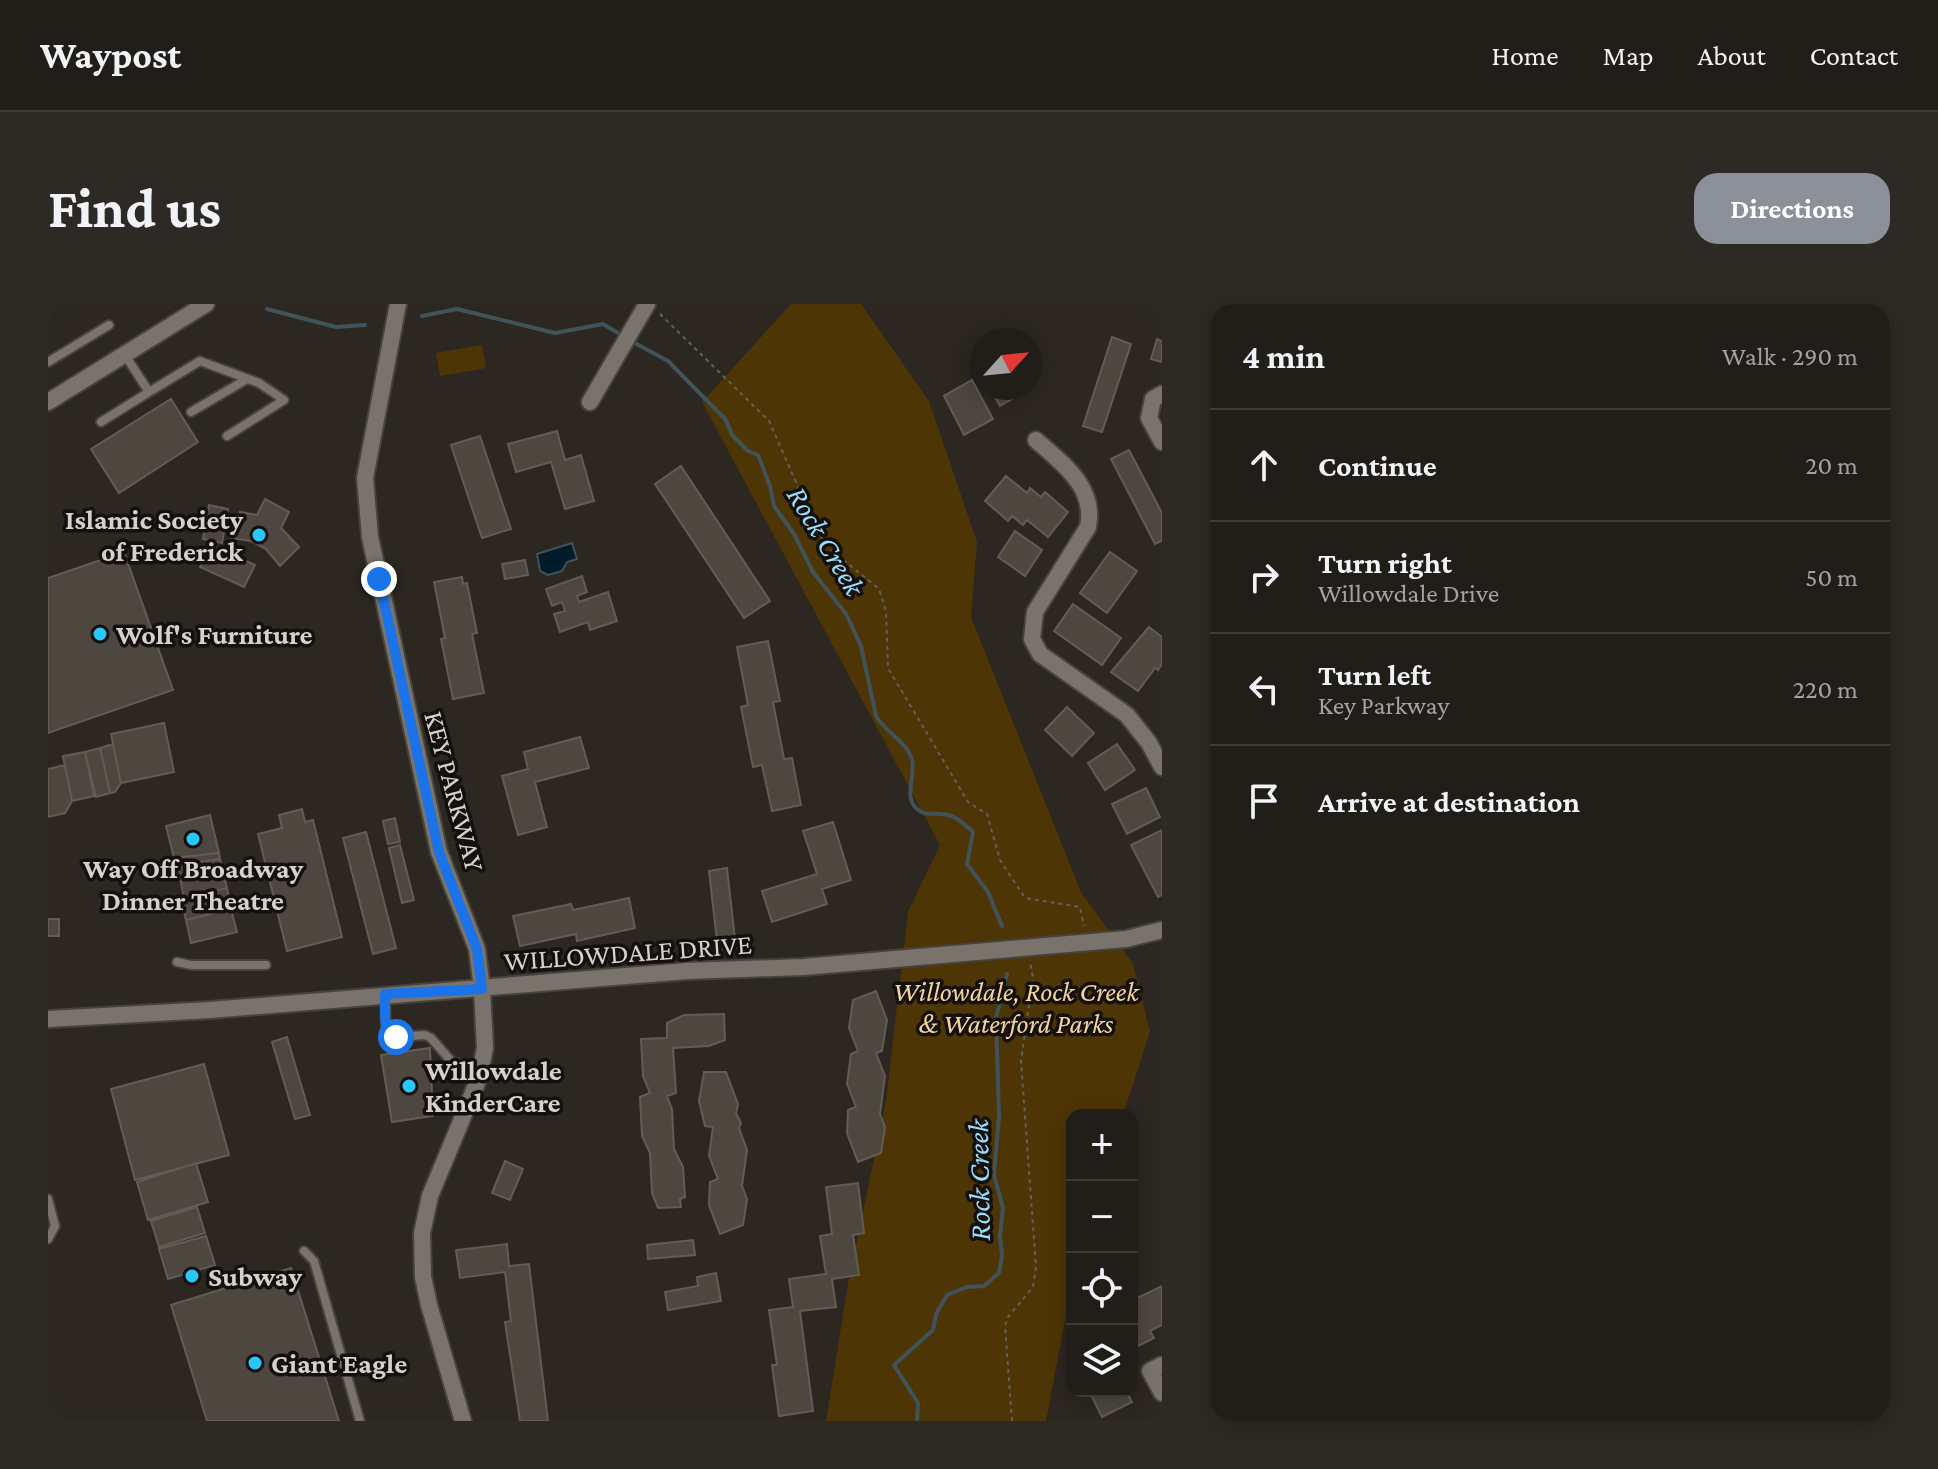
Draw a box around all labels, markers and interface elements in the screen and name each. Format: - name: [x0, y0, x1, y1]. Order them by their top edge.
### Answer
- text: Waypost: [40, 34, 181, 76]
- text: Home: [1492, 40, 1559, 71]
- text: Map: [1603, 40, 1654, 71]
- text: About: [1698, 40, 1766, 71]
- text: Contact: [1810, 40, 1898, 71]
- button: Directions: [1694, 173, 1890, 244]
- text: Find us: [48, 177, 221, 239]
- north arrow: [970, 328, 1042, 400]
- text: 4 min: [1242, 338, 1325, 375]
- text: Walk · 290 m: [1722, 342, 1858, 371]
- icon: ahead: [1242, 443, 1286, 487]
- text: Continue: [1318, 449, 1437, 482]
- text: 20 m: [1805, 451, 1858, 480]
- water label: Rock Creek: [781, 480, 873, 603]
- place label: Islamic Society of Frederick: [65, 504, 244, 567]
- marker: Islamic Society of Frederick: [250, 526, 268, 544]
- text: Turn right: [1318, 546, 1452, 579]
- icon: right: [1242, 555, 1286, 599]
- route end: [361, 561, 397, 597]
- text: 50 m: [1805, 563, 1858, 592]
- text: Willowdale Drive: [1318, 579, 1499, 608]
- place label: Wolf's Furniture: [115, 619, 312, 650]
- marker: Wolf's Furniture: [91, 625, 109, 643]
- text: Turn left: [1318, 658, 1431, 691]
- icon: left: [1242, 667, 1286, 711]
- text: 220 m: [1793, 675, 1858, 704]
- text: Key Parkway: [1318, 691, 1449, 720]
- street label: KEY PARKWAY: [418, 708, 491, 875]
- icon: arrive: [1242, 779, 1286, 823]
- text: Arrive at destination: [1318, 785, 1580, 818]
- marker: Way Off Broadway Dinner Theatre: [184, 830, 202, 848]
- place label: Way Off Broadway Dinner Theatre: [82, 853, 303, 916]
- street label: WILLOWDALE DRIVE: [503, 928, 753, 977]
- park label: Willowdale, Rock Creek & Waterford Parks: [893, 976, 1140, 1039]
- route start: [378, 1019, 414, 1055]
- place label: Willowdale KinderCare: [424, 1055, 562, 1118]
- marker: Willowdale KinderCare: [400, 1077, 418, 1095]
- map controls: [1066, 1109, 1138, 1397]
- button: +: [1066, 1109, 1138, 1181]
- water label: Rock Creek: [961, 1117, 996, 1241]
- button: −: [1066, 1181, 1138, 1253]
- button: locate: [1066, 1253, 1138, 1325]
- place label: Subway: [208, 1261, 302, 1292]
- marker: Subway: [183, 1267, 201, 1285]
- button: layers: [1066, 1325, 1138, 1397]
- place label: Giant Eagle: [271, 1348, 407, 1379]
- marker: Giant Eagle: [246, 1354, 264, 1372]

